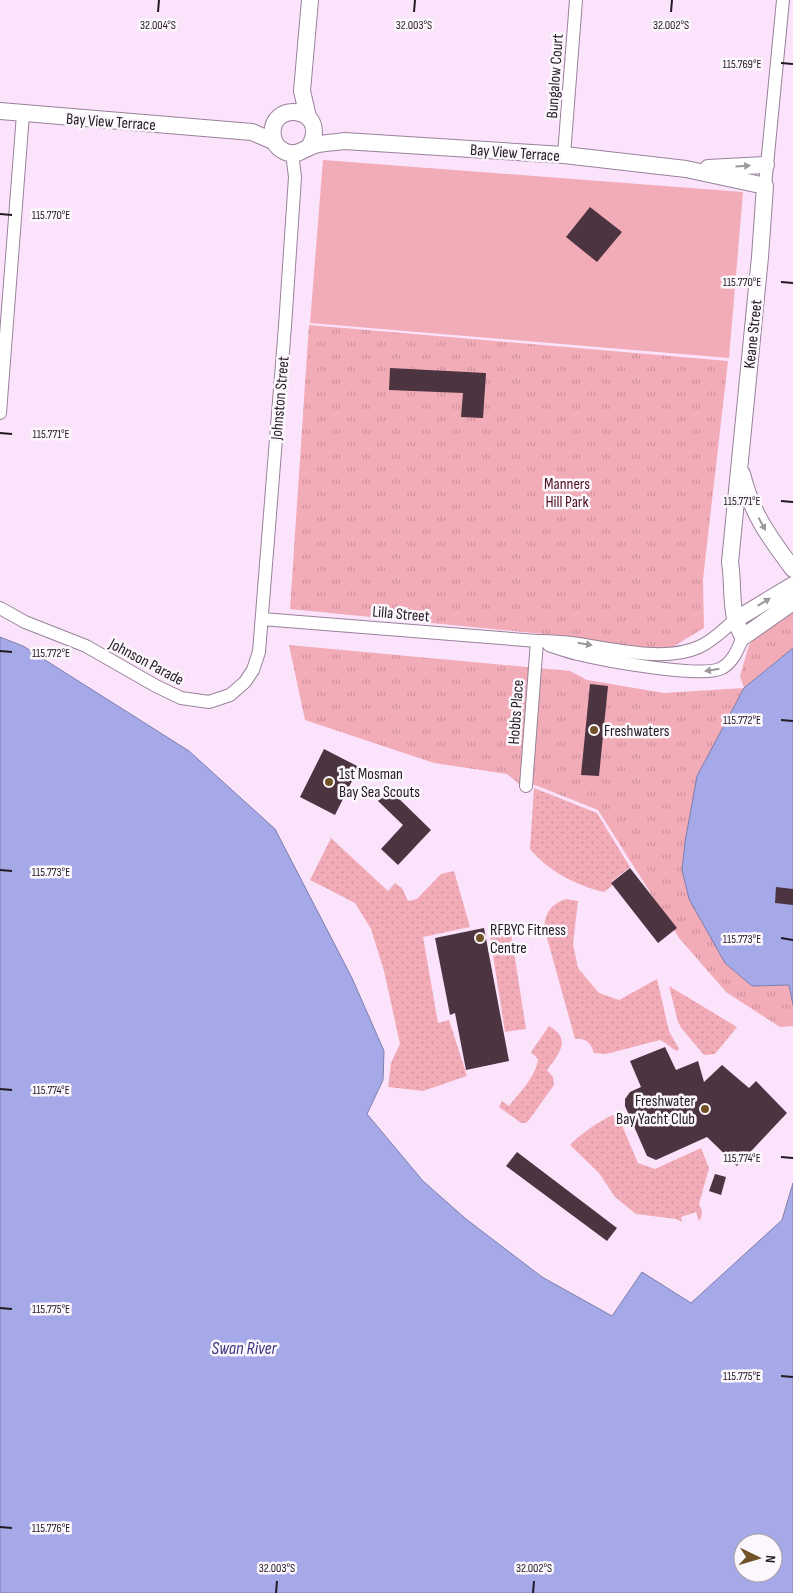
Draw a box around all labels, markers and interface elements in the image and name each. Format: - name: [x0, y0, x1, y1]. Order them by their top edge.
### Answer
- text: 32.004°S: [140, 18, 176, 33]
- text: 32.003°S: [396, 18, 432, 33]
- text: 32.002°S: [653, 18, 689, 33]
- street label: Bungalow Court: [543, 33, 568, 119]
- text: 115.769°E: [723, 57, 761, 72]
- street label: Bay View Terrace: [65, 110, 156, 135]
- street label: Bay View Terrace: [469, 141, 560, 166]
- one-way arrow: [736, 162, 752, 170]
- text: 115.770°E: [32, 208, 70, 223]
- text: 115.770°E: [723, 275, 761, 290]
- street label: Keane Street: [740, 299, 767, 370]
- street label: Johnston Street: [267, 355, 294, 442]
- text: 115.771°E: [33, 427, 70, 442]
- park label: Manners Hill Park: [544, 475, 590, 512]
- text: 115.771°E: [724, 494, 761, 509]
- one-way arrow: [757, 518, 766, 531]
- one-way arrow: [758, 598, 771, 607]
- street label: Lilla Street: [371, 603, 430, 626]
- street label: Johnson Parade: [105, 634, 187, 690]
- one-way arrow: [578, 641, 594, 649]
- text: 115.772°E: [32, 646, 70, 661]
- one-way arrow: [703, 667, 719, 675]
- street label: Hobbs Place: [505, 679, 528, 745]
- text: 115.772°E: [723, 713, 761, 728]
- place label: Freshwaters: [604, 722, 670, 741]
- marker: Freshwaters: [588, 724, 600, 736]
- place label: 1st Mosman Bay Sea Scouts: [339, 765, 420, 802]
- marker: 1st Mosman Bay Sea Scouts: [323, 776, 335, 788]
- text: 115.773°E: [32, 865, 70, 880]
- place label: RFBYC Fitness Centre: [490, 921, 566, 958]
- marker: RFBYC Fitness Centre: [474, 932, 486, 944]
- text: 115.773°E: [723, 932, 761, 947]
- text: 115.774°E: [32, 1083, 70, 1098]
- place label: Freshwater Bay Yacht Club: [616, 1092, 695, 1129]
- marker: Freshwater Bay Yacht Club: [699, 1103, 711, 1115]
- text: 115.774°E: [723, 1151, 761, 1166]
- text: 115.775°E: [32, 1302, 70, 1317]
- water label: Swan River: [211, 1338, 278, 1359]
- text: 115.775°E: [723, 1369, 761, 1384]
- text: 115.776°E: [32, 1521, 70, 1536]
- north arrow: [733, 1533, 783, 1583]
- text: N: [762, 1555, 779, 1564]
- text: 32.003°S: [259, 1561, 295, 1576]
- text: 32.002°S: [516, 1561, 552, 1576]

